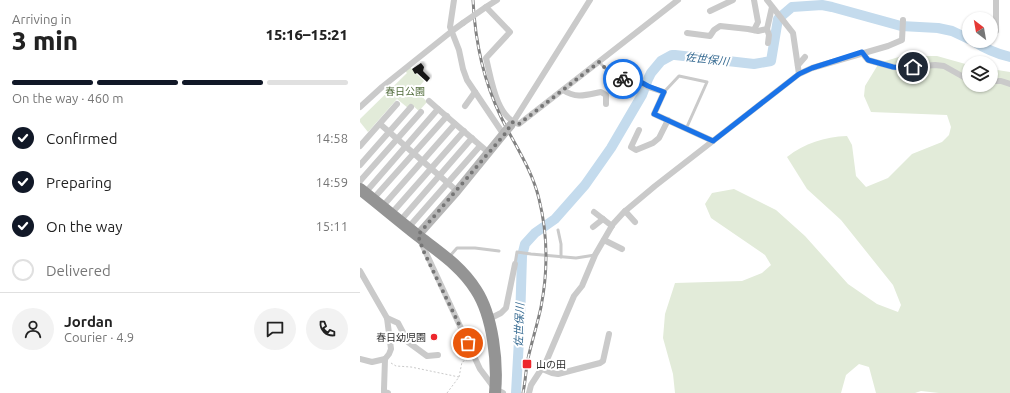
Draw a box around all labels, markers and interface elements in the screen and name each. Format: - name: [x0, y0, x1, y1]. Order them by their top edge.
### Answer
- text: Arriving in: [12, 12, 71, 26]
- north arrow: [962, 12, 998, 48]
- map controls: [962, 12, 998, 92]
- text: 3 min: [12, 26, 78, 55]
- text: 15:16–15:21: [265, 26, 348, 43]
- water label: 佐世保川: [684, 50, 731, 68]
- pin: [896, 50, 930, 84]
- icon: home: [902, 56, 924, 78]
- button: layers: [962, 56, 998, 92]
- courier: [603, 59, 643, 99]
- icon: bike: [612, 68, 634, 90]
- park label: 春日公園: [385, 86, 425, 97]
- text: On the way · 460 m: [12, 91, 124, 105]
- icon: check: [12, 127, 34, 149]
- text: Confirmed: [46, 130, 118, 147]
- text: 14:58: [315, 131, 348, 145]
- icon: check: [12, 171, 34, 193]
- text: Preparing: [46, 174, 112, 191]
- text: 14:59: [315, 175, 348, 189]
- icon: check: [12, 215, 34, 237]
- text: On the way: [46, 218, 122, 235]
- text: 15:11: [315, 219, 348, 233]
- text: Delivered: [46, 262, 111, 279]
- water label: 佐世保川: [512, 302, 526, 347]
- button: person: [12, 308, 54, 350]
- button: chat: [254, 308, 296, 350]
- button: phone: [306, 308, 348, 350]
- text: Jordan: [64, 313, 113, 330]
- pin: [451, 326, 485, 360]
- text: Courier · 4.9: [64, 330, 134, 344]
- place label: 春日幼児園: [376, 332, 426, 343]
- marker: 春日幼児園: [429, 332, 439, 342]
- icon: bag: [457, 332, 479, 354]
- marker: 山の田: [521, 358, 533, 370]
- place label: 山の田: [536, 359, 566, 370]

